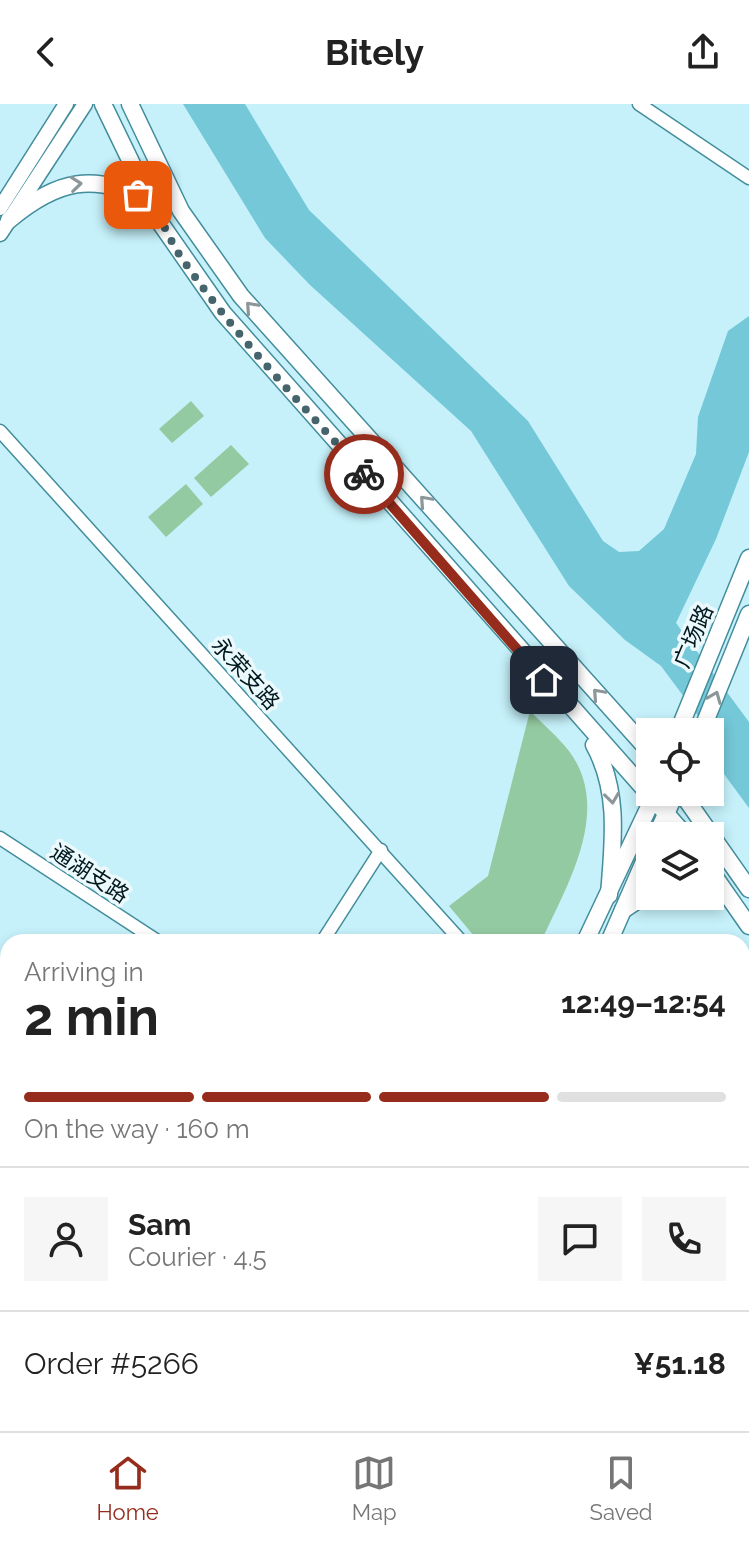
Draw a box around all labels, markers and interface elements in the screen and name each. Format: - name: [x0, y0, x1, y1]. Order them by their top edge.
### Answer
- icon: back: [24, 30, 68, 74]
- icon: share: [681, 30, 725, 74]
- text: Bitely: [325, 31, 424, 73]
- pin: [104, 161, 172, 229]
- icon: bag: [116, 173, 160, 217]
- one-way arrow: [70, 176, 83, 193]
- one-way arrow: [246, 302, 260, 316]
- courier: [324, 434, 404, 514]
- icon: bike: [342, 452, 386, 496]
- one-way arrow: [420, 495, 434, 510]
- street label: 广场路: [668, 601, 718, 671]
- street label: 永荣支路: [207, 632, 285, 714]
- pin: [510, 646, 578, 714]
- icon: home: [522, 658, 566, 702]
- one-way arrow: [593, 689, 608, 704]
- one-way arrow: [705, 691, 721, 705]
- map controls: [636, 718, 724, 910]
- button: locate: [636, 718, 724, 806]
- one-way arrow: [603, 792, 620, 805]
- button: layers: [636, 822, 724, 910]
- street label: 通湖支路: [46, 838, 134, 908]
- text: Arriving in: [24, 957, 144, 987]
- text: 12:49–12:54: [561, 985, 726, 1020]
- text: 2 min: [24, 986, 159, 1047]
- text: On the way · 160 m: [24, 1114, 250, 1144]
- button: person: [24, 1197, 108, 1281]
- button: chat: [538, 1197, 622, 1281]
- button: phone: [642, 1197, 726, 1281]
- text: Sam: [128, 1207, 191, 1242]
- text: Courier · 4.5: [128, 1242, 267, 1272]
- text: Order #5266: [24, 1346, 199, 1381]
- text: ¥51.18: [634, 1346, 726, 1381]
- tab: Home: [97, 1451, 159, 1525]
- tab: Map: [352, 1451, 397, 1525]
- tab: Saved: [590, 1451, 652, 1525]

